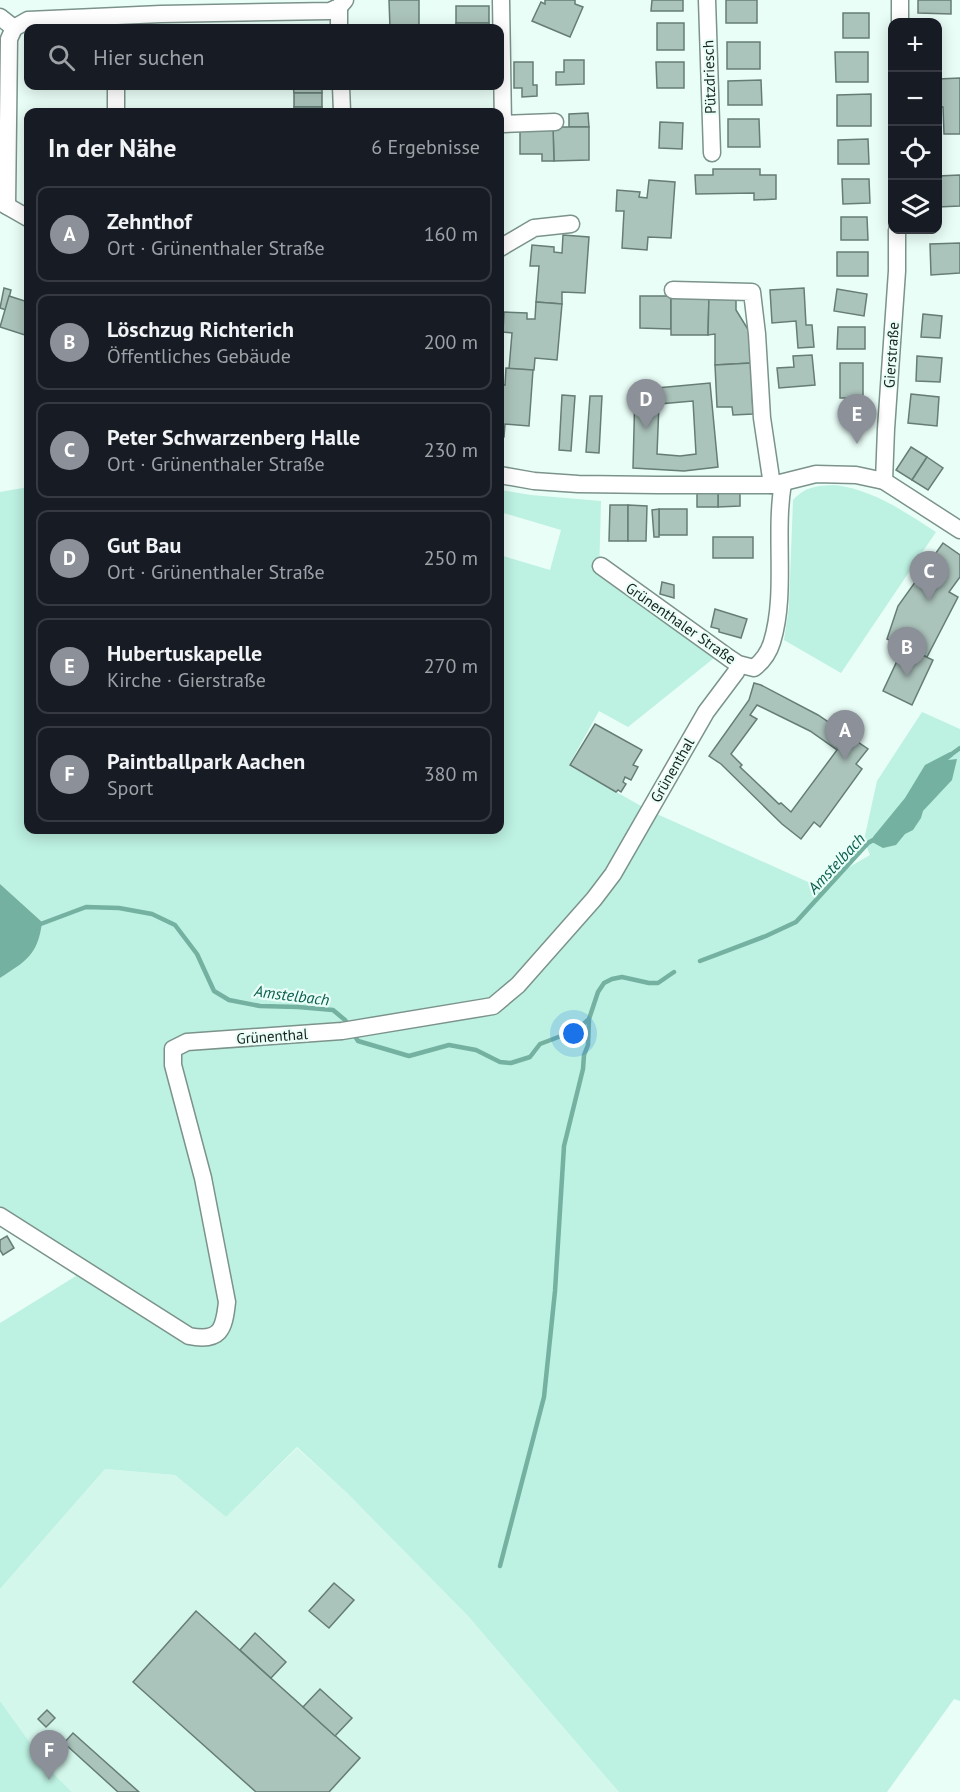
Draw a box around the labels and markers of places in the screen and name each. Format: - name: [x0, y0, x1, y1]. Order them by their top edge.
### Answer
- pin: D: [626, 380, 666, 429]
- pin: E: [838, 394, 876, 444]
- pin: C: [910, 552, 948, 601]
- pin: B: [888, 628, 926, 677]
- pin: A: [826, 710, 864, 760]
- pin: F: [29, 1730, 68, 1780]

